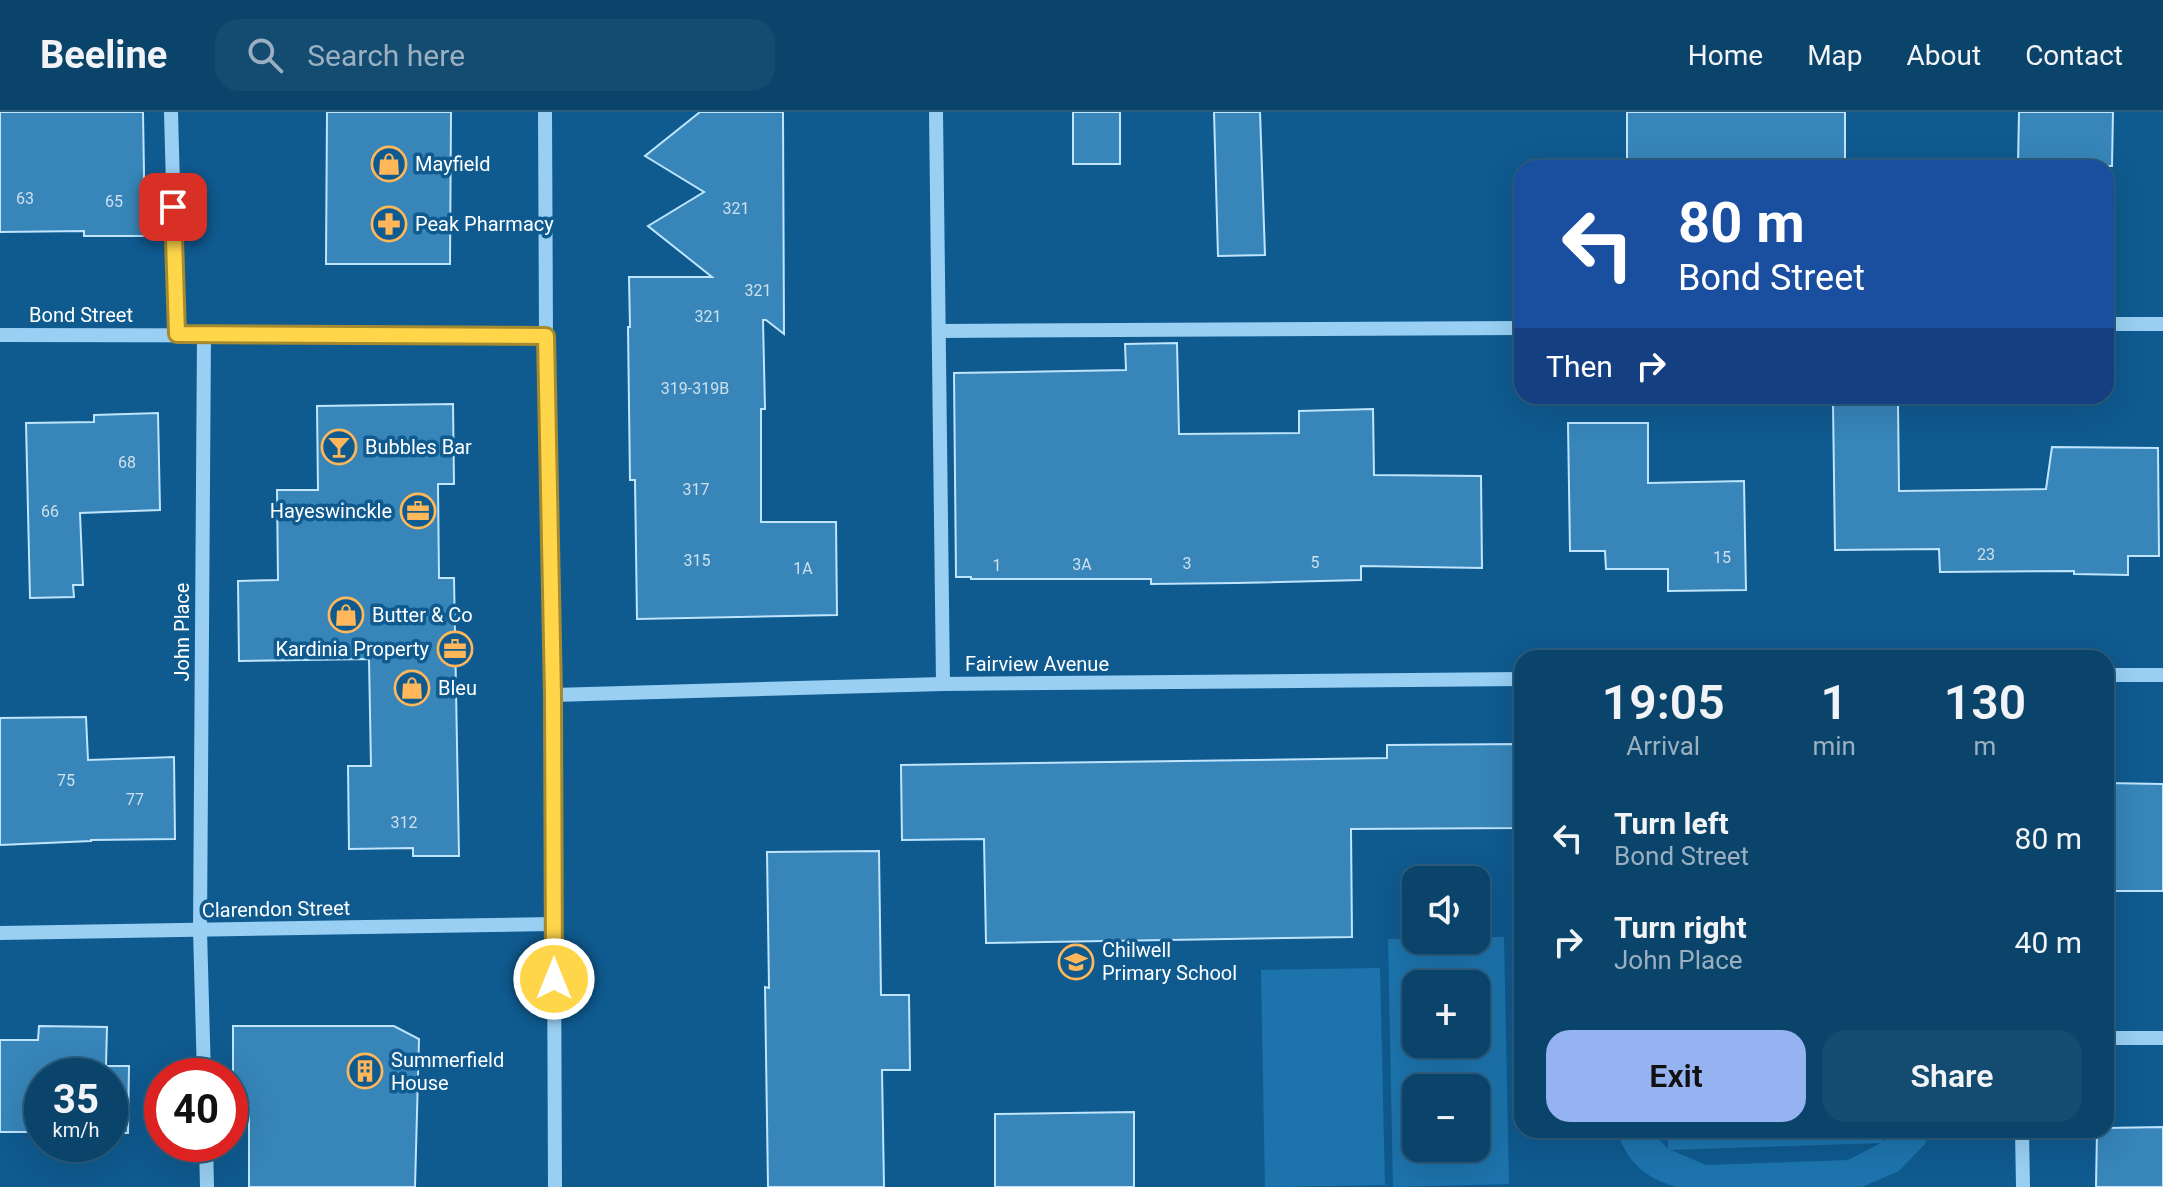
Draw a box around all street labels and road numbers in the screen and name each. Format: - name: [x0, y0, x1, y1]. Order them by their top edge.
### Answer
- street label: Bond Street: [29, 303, 133, 327]
- street label: John Place: [170, 583, 194, 681]
- street label: Fairview Avenue: [965, 652, 1109, 676]
- street label: Clarendon Street: [202, 896, 350, 922]

